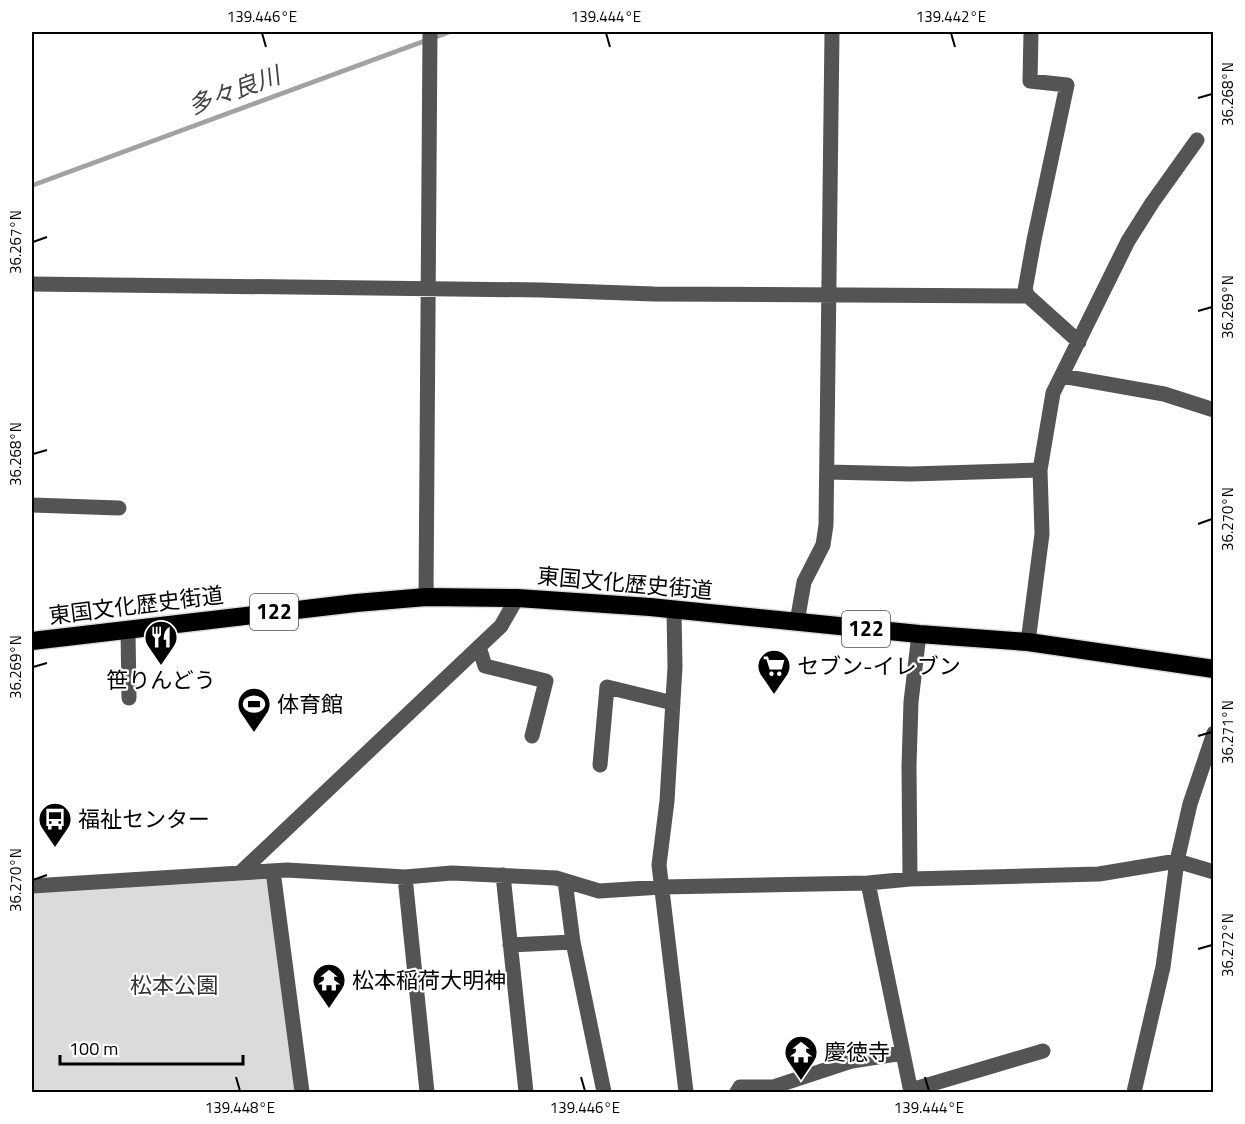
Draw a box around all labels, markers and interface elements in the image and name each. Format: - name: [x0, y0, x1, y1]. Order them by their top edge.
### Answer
- text: 139.446°E: [227, 5, 297, 28]
- text: 139.444°E: [571, 5, 641, 28]
- text: 139.442°E: [916, 5, 986, 28]
- water label: 多々良川: [182, 56, 288, 123]
- text: 36.268°N: [1216, 62, 1239, 126]
- text: 36.267°N: [4, 210, 27, 274]
- text: 36.269°N: [1216, 275, 1239, 339]
- text: 36.268°N: [4, 422, 27, 486]
- text: 36.270°N: [1216, 487, 1239, 551]
- street label: 東国文化歴史街道: [536, 558, 714, 608]
- street label: 東国文化歴史街道: [47, 577, 225, 633]
- road number: 122: [250, 594, 298, 630]
- road number: 122: [842, 611, 890, 647]
- restaurant icon: 笹りんどう: [143, 619, 179, 666]
- text: 36.269°N: [4, 635, 27, 699]
- supermarket icon: セブン-イレブン: [756, 648, 792, 695]
- place label: セブン-イレブン: [797, 649, 961, 683]
- place label: 笹りんどう: [106, 663, 216, 697]
- sports icon: 体育館: [236, 686, 272, 733]
- place label: 体育館: [277, 687, 343, 721]
- text: 36.271°N: [1216, 700, 1239, 764]
- bus stop icon: 福祉センター: [37, 801, 73, 848]
- place label: 福祉センター: [78, 802, 210, 836]
- text: 36.270°N: [4, 848, 27, 912]
- text: 36.272°N: [1216, 913, 1239, 977]
- temple icon: 松本稲荷大明神: [311, 962, 347, 1009]
- place label: 松本稲荷大明神: [352, 963, 506, 997]
- park label: 松本公園: [130, 968, 218, 1002]
- scale bar: [60, 1028, 243, 1066]
- temple icon: 慶徳寺: [783, 1034, 819, 1081]
- text: 100 m: [69, 1035, 118, 1062]
- place label: 慶徳寺: [824, 1035, 890, 1069]
- text: 139.448°E: [205, 1096, 275, 1119]
- text: 139.446°E: [550, 1096, 620, 1119]
- text: 139.444°E: [894, 1096, 964, 1119]

